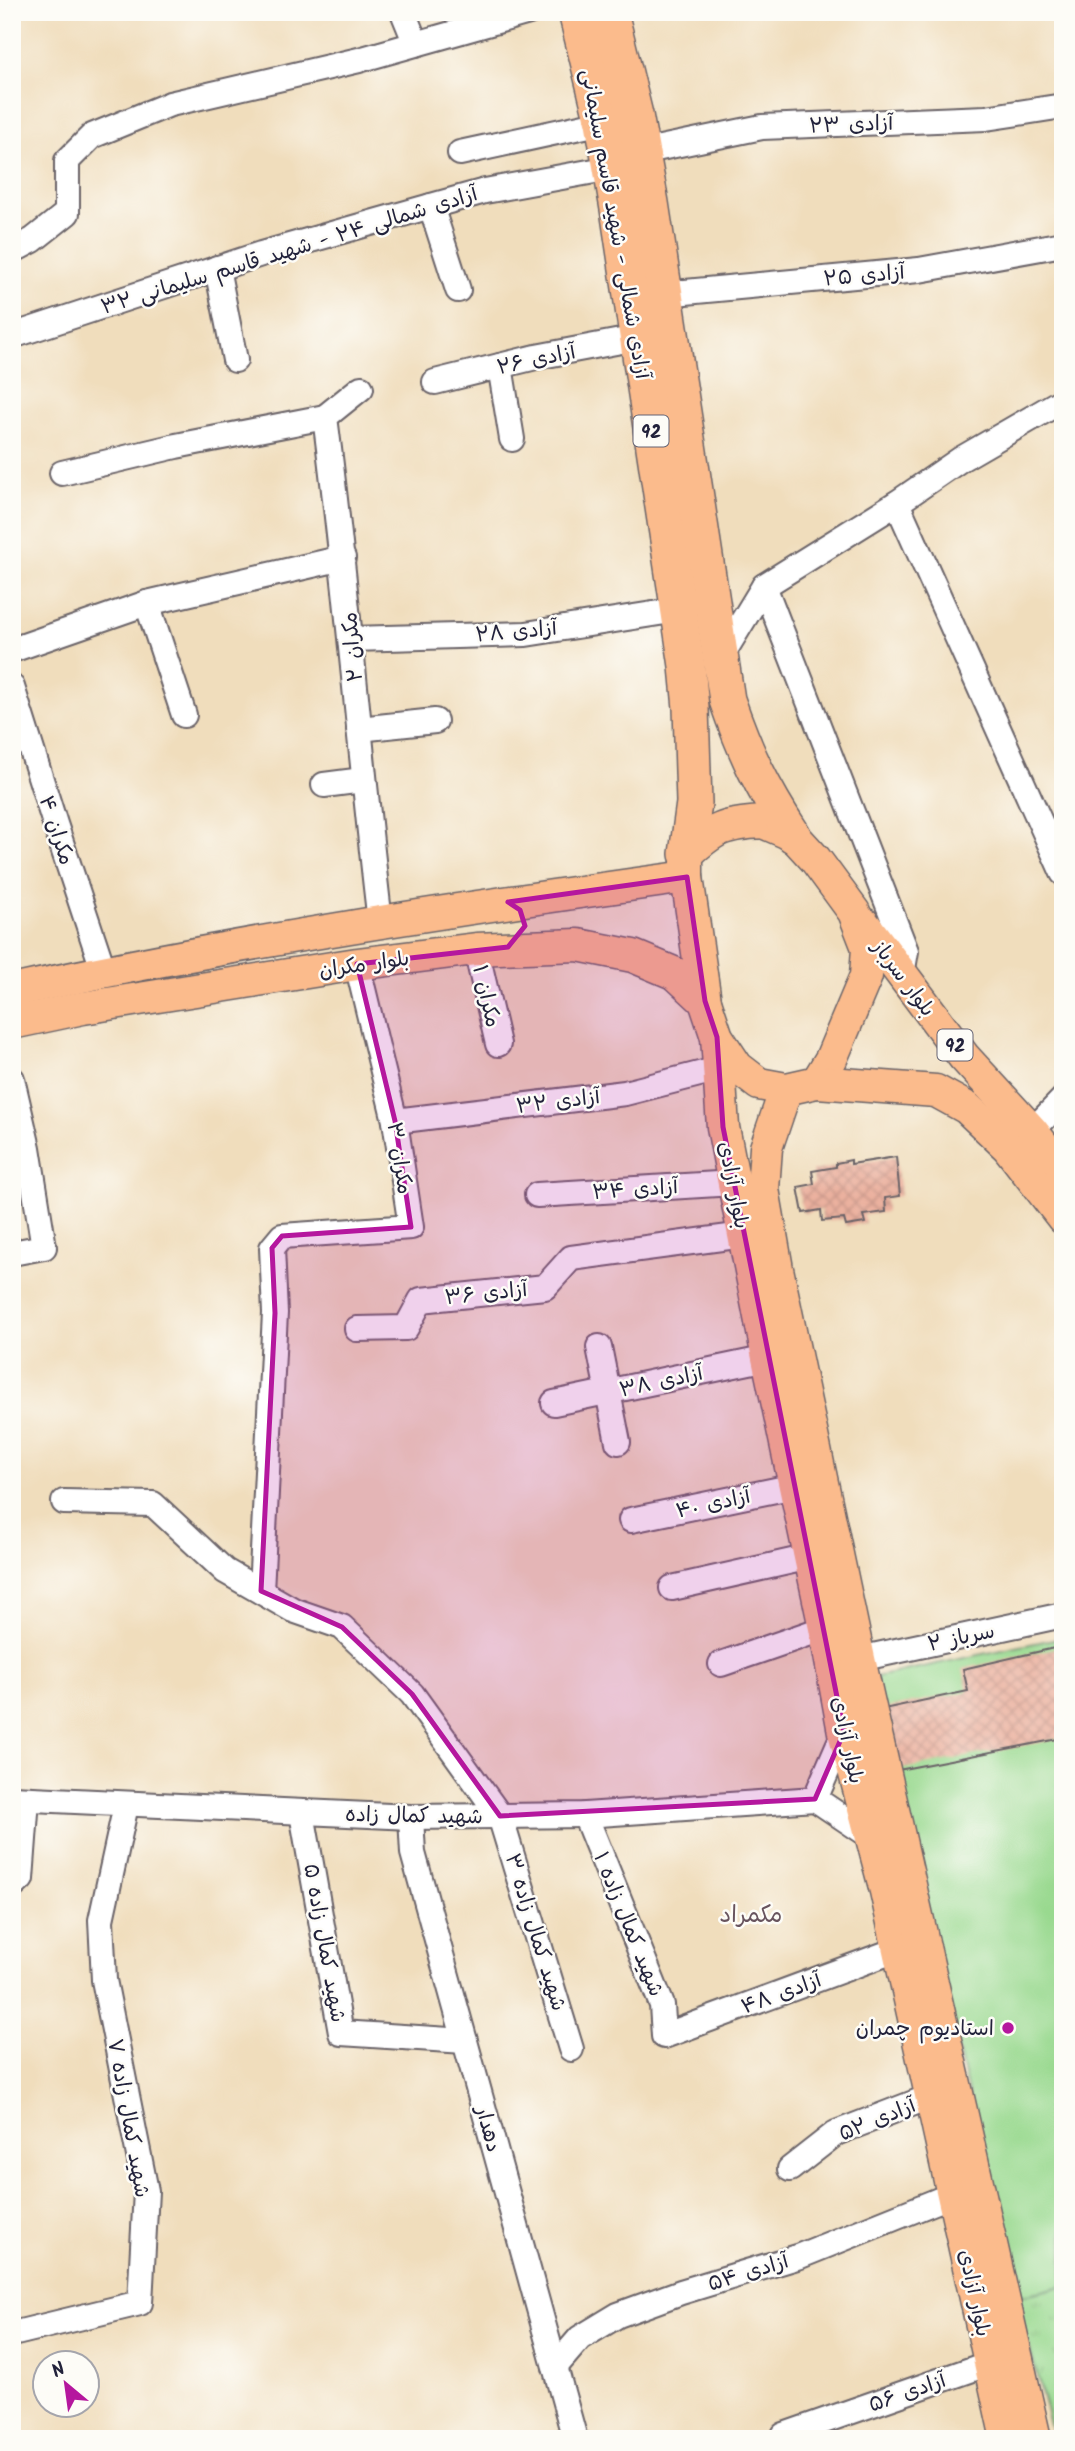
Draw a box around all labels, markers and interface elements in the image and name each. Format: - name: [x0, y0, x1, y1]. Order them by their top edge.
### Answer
- street label: آزادی شمالی - شهید قاسم سلیمانی: [571, 67, 658, 383]
- street label: آزادی ۲۳: [808, 108, 895, 143]
- street label: آزادی شمالی ۲۴ - شهید قاسم سلیمانی ۳۲: [97, 178, 483, 325]
- street label: آزادی ۲۵: [822, 256, 907, 296]
- street label: آزادی ۲۶: [494, 336, 580, 385]
- road number: 92: [634, 416, 668, 446]
- street label: مکران ۲: [334, 611, 373, 683]
- street label: آزادی ۲۸: [474, 612, 559, 652]
- street label: مکران ۴: [29, 791, 82, 869]
- street label: بلوار سرباز: [862, 932, 943, 1024]
- street label: بلوار مکران: [317, 943, 412, 988]
- street label: مکران ۱: [462, 962, 509, 1031]
- road number: 92: [937, 1030, 972, 1060]
- street label: آزادی ۳۲: [514, 1081, 603, 1124]
- street label: مکران ۳: [377, 1120, 421, 1197]
- street label: بلوار آزادی: [708, 1139, 757, 1232]
- street label: آزادی ۳۴: [591, 1171, 680, 1210]
- street label: آزادی ۳۶: [443, 1274, 530, 1315]
- street label: آزادی ۳۸: [616, 1357, 707, 1407]
- street label: آزادی ۴۰: [673, 1480, 754, 1528]
- street label: سرباز ۲: [925, 1615, 998, 1662]
- street label: بلوار آزادی: [821, 1694, 872, 1787]
- street label: شهید کمال زاده: [345, 1799, 483, 1834]
- street label: شهید کمال زاده ۱: [584, 1847, 672, 2002]
- street label: شهید کمال زاده ۳: [495, 1850, 574, 2015]
- street label: شهید کمال زاده ۵: [293, 1861, 354, 2025]
- district label: مکمراد: [720, 1898, 782, 1934]
- street label: آزادی ۴۸: [737, 1964, 827, 2024]
- place label: استادیوم چمران: [856, 2013, 994, 2046]
- marker: استادیوم چمران: [1000, 2020, 1016, 2036]
- street label: شهید کمال زاده ۷: [97, 2036, 158, 2200]
- street label: آزادی ۵۲: [834, 2090, 922, 2151]
- street label: دهدار: [465, 2101, 510, 2156]
- street label: آزادی ۵۴: [704, 2245, 794, 2301]
- street label: بلوار آزادی: [948, 2247, 999, 2340]
- north arrow: [32, 2350, 102, 2420]
- text: N: [46, 2355, 71, 2387]
- street label: آزادی ۵۶: [864, 2365, 952, 2422]

